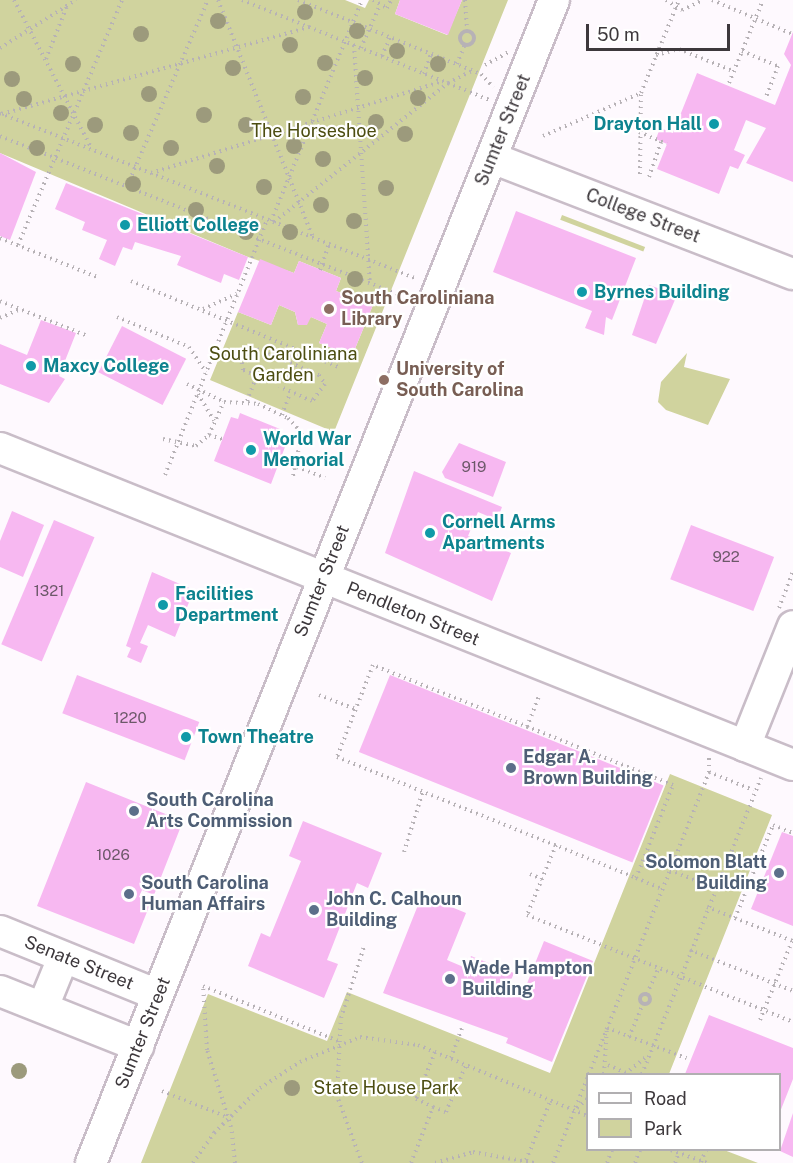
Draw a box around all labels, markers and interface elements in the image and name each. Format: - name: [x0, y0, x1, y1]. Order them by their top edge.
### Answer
- scale bar: [589, 12, 733, 50]
- text: 50 m: [597, 24, 640, 45]
- street label: Sumter Street: [471, 71, 535, 189]
- place label: Drayton Hall: [594, 113, 702, 135]
- marker: Drayton Hall: [707, 117, 721, 131]
- park label: The Horseshoe: [251, 120, 377, 142]
- street label: College Street: [583, 184, 703, 248]
- place label: Elliott College: [137, 214, 259, 236]
- marker: Elliott College: [118, 218, 132, 232]
- place label: Byrnes Building: [594, 281, 730, 303]
- marker: Byrnes Building: [575, 285, 589, 299]
- place label: South Caroliniana Library: [341, 288, 494, 330]
- marker: South Caroliniana Library: [322, 302, 336, 316]
- park label: South Caroliniana Garden: [209, 344, 357, 386]
- place label: Maxcy College: [43, 355, 169, 377]
- marker: Maxcy College: [24, 359, 38, 373]
- place label: University of South Carolina: [396, 359, 524, 401]
- marker: University of South Carolina: [377, 373, 391, 387]
- place label: World War Memorial: [263, 429, 352, 472]
- marker: World War Memorial: [244, 443, 258, 457]
- house number: 919: [462, 458, 486, 476]
- place label: Cornell Arms Apartments: [442, 512, 555, 554]
- street label: Sumter Street: [290, 522, 354, 640]
- marker: Cornell Arms Apartments: [423, 526, 437, 540]
- house number: 922: [712, 548, 740, 566]
- street label: Pendleton Street: [343, 577, 483, 651]
- house number: 1321: [34, 582, 64, 600]
- place label: Facilities Department: [175, 584, 279, 626]
- marker: Facilities Department: [156, 598, 170, 612]
- house number: 1220: [113, 709, 147, 727]
- place label: Town Theatre: [198, 726, 314, 748]
- marker: Town Theatre: [179, 730, 193, 744]
- place label: Edgar A. Brown Building: [523, 747, 653, 789]
- marker: Edgar A. Brown Building: [504, 761, 518, 775]
- place label: South Carolina Arts Commission: [146, 790, 293, 832]
- marker: South Carolina Arts Commission: [127, 804, 141, 818]
- house number: 1026: [96, 846, 130, 864]
- place label: Solomon Blatt Building: [645, 852, 767, 894]
- marker: Solomon Blatt Building: [772, 866, 786, 880]
- place label: South Carolina Human Affairs: [141, 873, 269, 916]
- marker: South Carolina Human Affairs: [122, 887, 136, 901]
- place label: John C. Calhoun Building: [326, 889, 462, 932]
- marker: John C. Calhoun Building: [307, 903, 321, 917]
- street label: Senate Street: [21, 931, 137, 995]
- place label: Wade Hampton Building: [462, 958, 593, 1000]
- marker: Wade Hampton Building: [443, 972, 457, 986]
- street label: Sumter Street: [111, 974, 175, 1092]
- legend: [586, 1073, 781, 1151]
- park label: State House Park: [313, 1077, 459, 1099]
- text: Road: [644, 1088, 687, 1109]
- text: Park: [644, 1118, 682, 1139]

